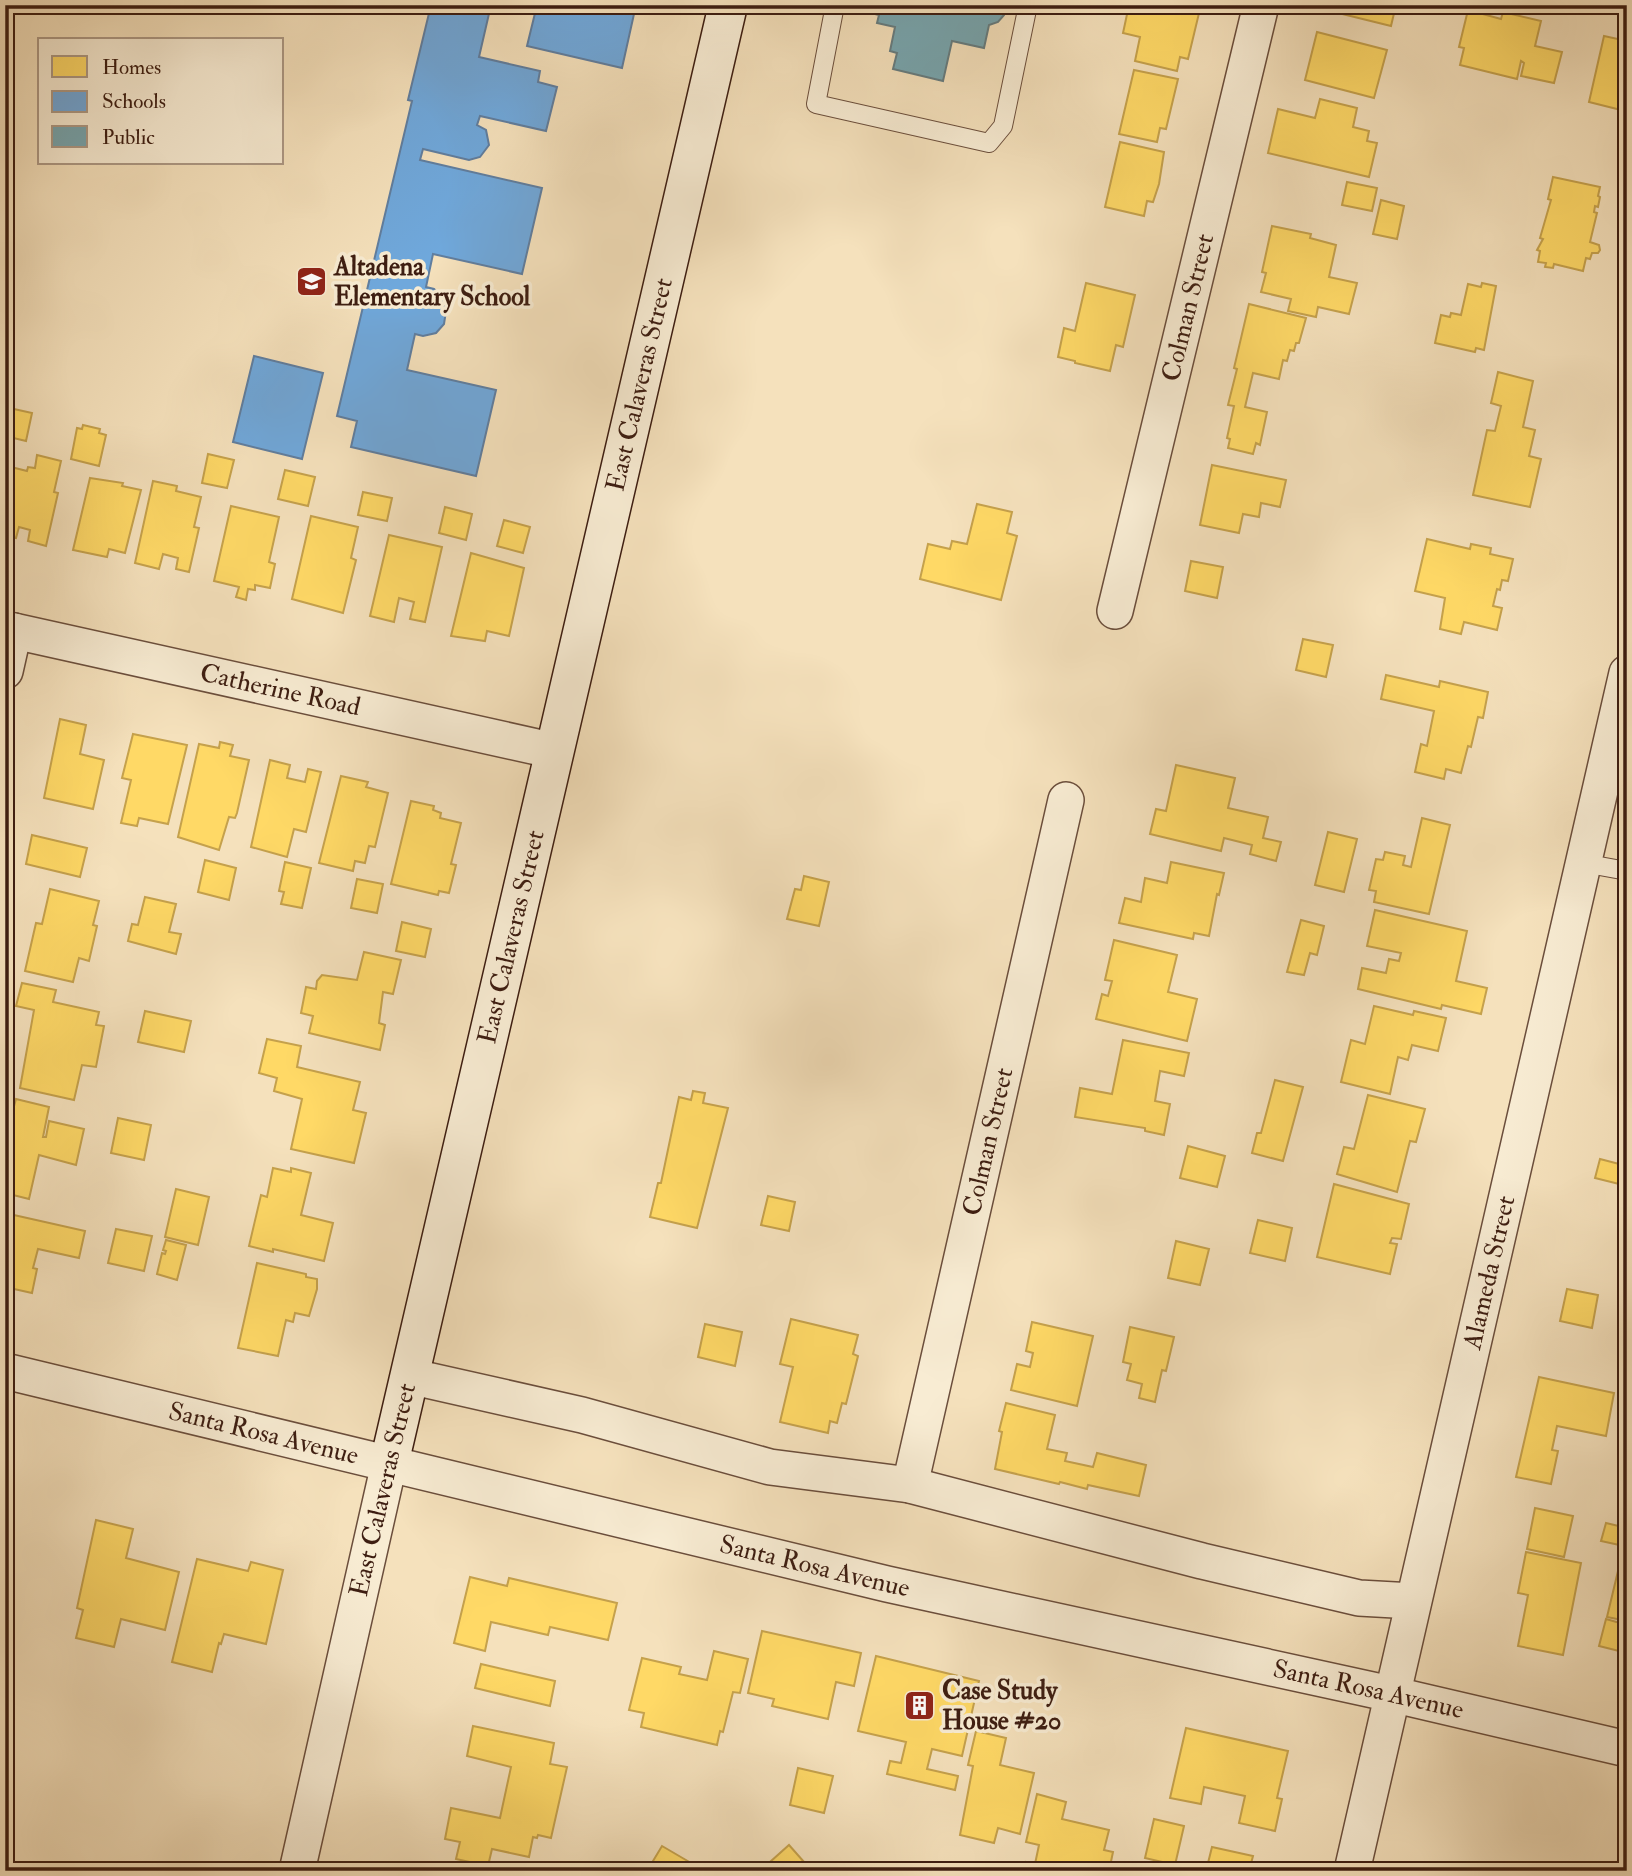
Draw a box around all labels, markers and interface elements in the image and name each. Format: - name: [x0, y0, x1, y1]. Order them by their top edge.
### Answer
- legend: [38, 38, 284, 164]
- text: Homes: [102, 54, 161, 81]
- text: Schools: [102, 88, 166, 115]
- text: Public: [102, 124, 155, 151]
- street label: Colman Street: [1155, 231, 1221, 385]
- place label: Altadena Elementary School: [333, 251, 531, 314]
- school or university icon: Altadena Elementary School: [294, 265, 328, 299]
- street label: East Calaveras Street: [599, 275, 680, 495]
- street label: Catherine Road: [197, 657, 364, 723]
- street label: East Calaveras Street: [471, 827, 552, 1047]
- street label: Colman Street: [956, 1065, 1020, 1219]
- street label: Alameda Street: [1456, 1193, 1522, 1353]
- street label: East Calaveras Street: [343, 1380, 423, 1600]
- street label: Santa Rosa Avenue: [165, 1395, 362, 1472]
- street label: Santa Rosa Avenue: [716, 1528, 913, 1605]
- street label: Santa Rosa Avenue: [1270, 1653, 1467, 1726]
- place label: Case Study House #20: [942, 1675, 1061, 1737]
- building icon: Case Study House #20: [902, 1689, 936, 1723]

